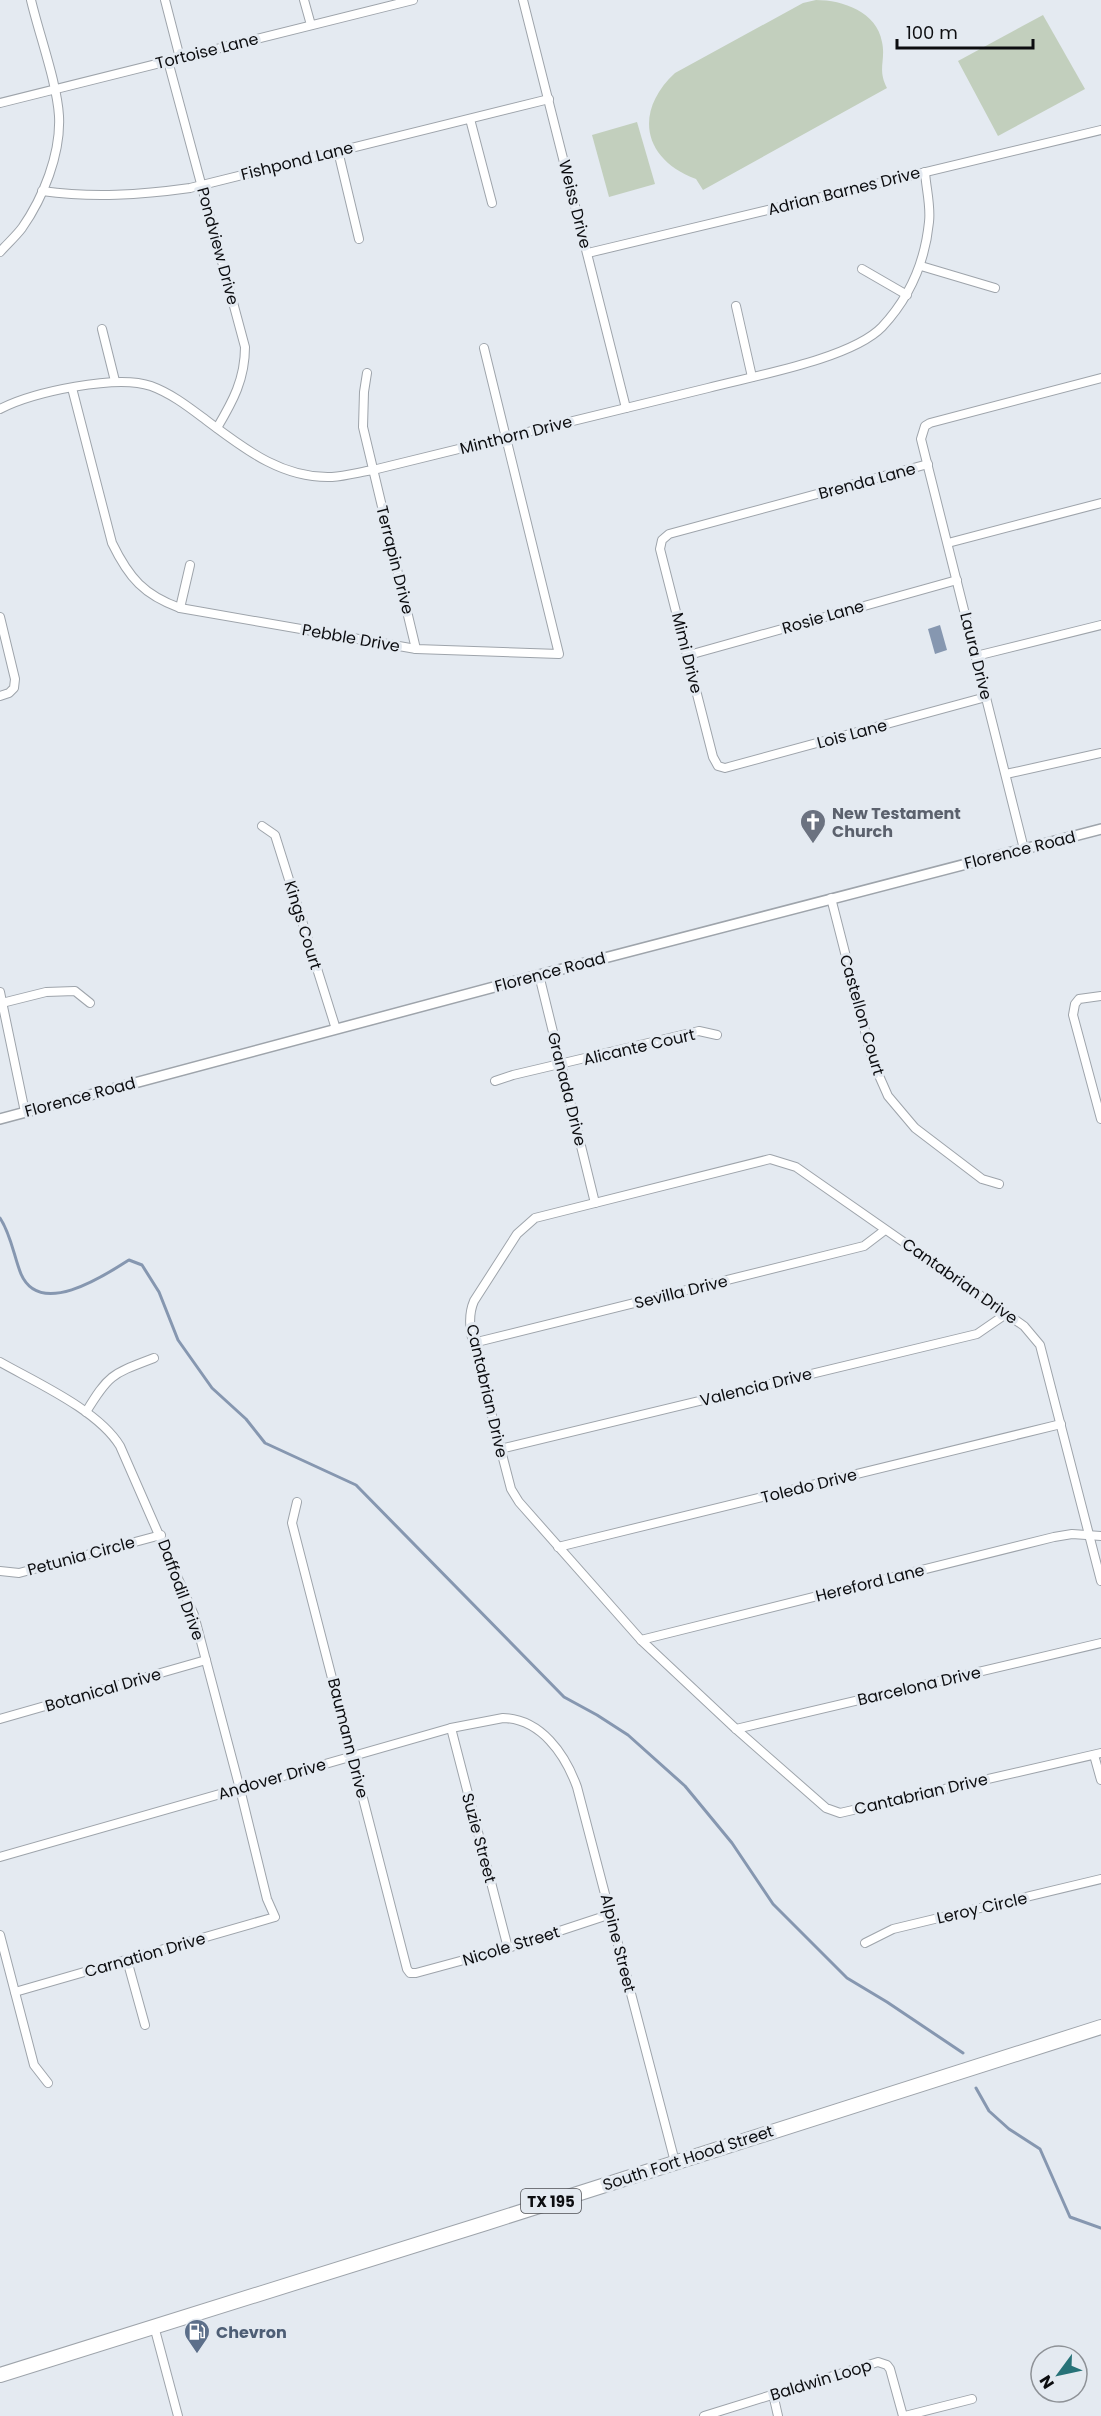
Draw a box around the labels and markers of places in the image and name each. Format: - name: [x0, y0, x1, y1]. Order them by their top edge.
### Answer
- place label: New Testament Church: [832, 802, 961, 843]
- church icon: New Testament Church: [798, 807, 828, 845]
- fuel station icon: Chevron: [182, 2317, 212, 2355]
- place label: Chevron: [216, 2321, 287, 2344]

